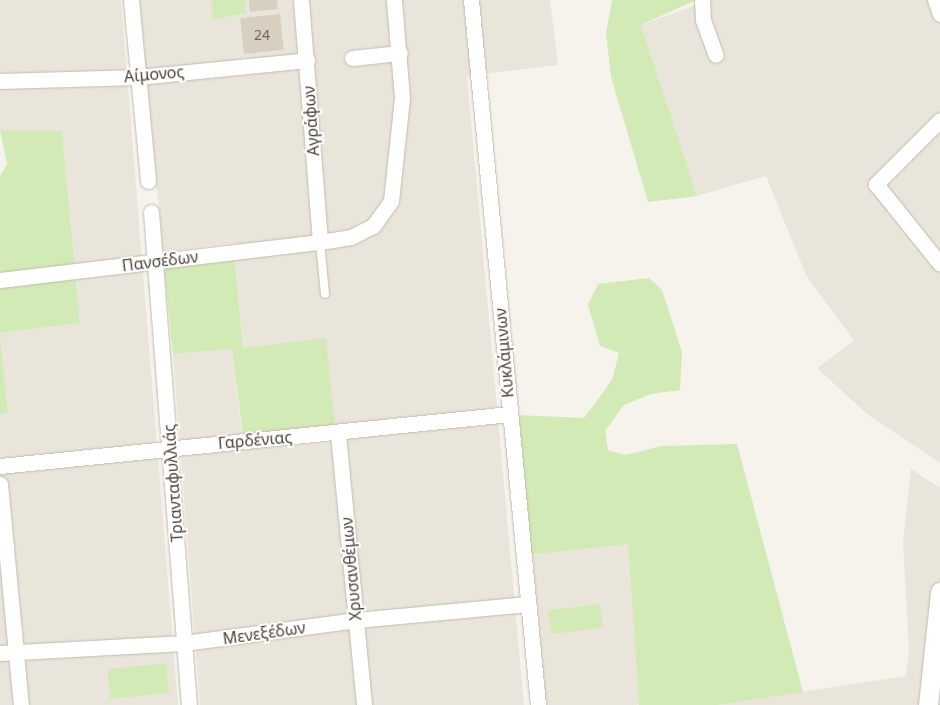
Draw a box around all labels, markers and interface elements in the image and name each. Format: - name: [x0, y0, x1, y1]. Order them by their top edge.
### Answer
- house number: 24: [254, 27, 270, 43]
- street label: Αίμονος: [123, 62, 185, 86]
- street label: Αγράφων: [299, 85, 323, 157]
- street label: Πανσέδων: [121, 247, 199, 275]
- street label: Κυκλάμινων: [491, 307, 517, 399]
- street label: Τριανταφυλλιάς: [159, 423, 187, 543]
- street label: Γαρδένιας: [217, 427, 293, 453]
- street label: Χρυσανθέμων: [337, 517, 365, 621]
- street label: Μενεξέδων: [222, 618, 306, 648]

